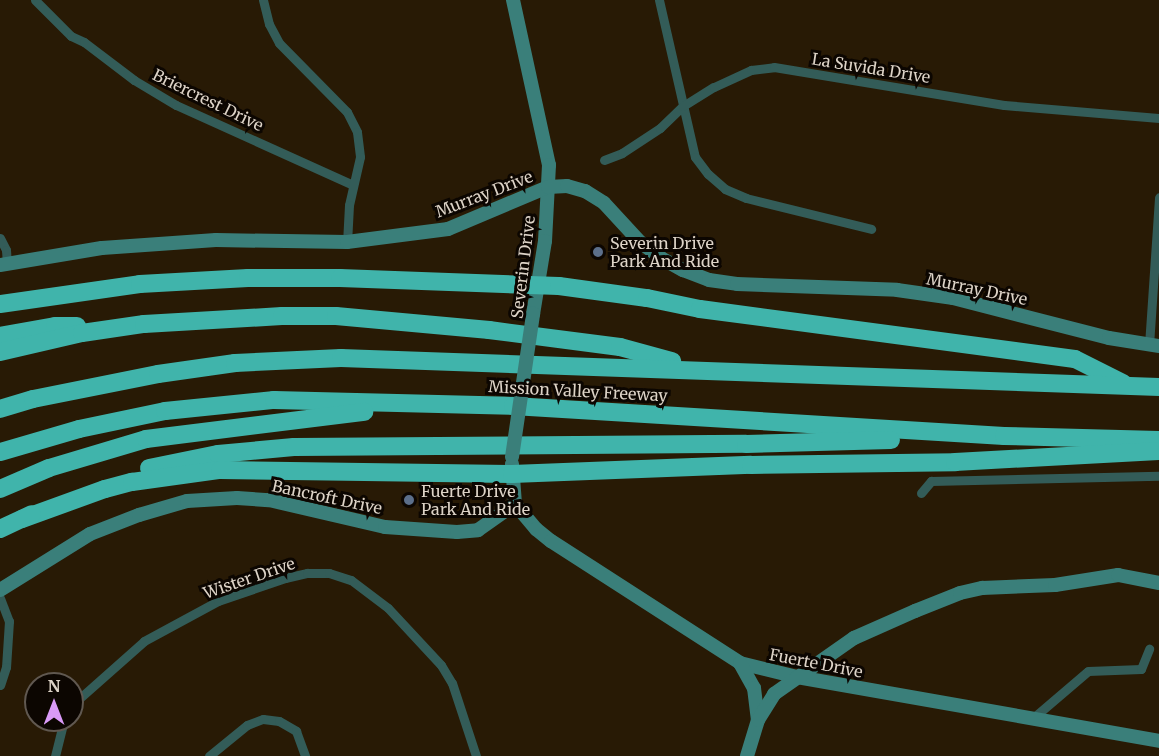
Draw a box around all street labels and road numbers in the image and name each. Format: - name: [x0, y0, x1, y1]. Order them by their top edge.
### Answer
- street label: La Suvida Drive: [810, 49, 932, 87]
- street label: Briercrest Drive: [149, 65, 267, 135]
- street label: Murray Drive: [433, 167, 535, 221]
- street label: Severin Drive: [507, 214, 539, 320]
- street label: Murray Drive: [925, 269, 1029, 309]
- street label: Mission Valley Freeway: [488, 377, 668, 405]
- street label: Bancroft Drive: [270, 476, 384, 518]
- street label: Wister Drive: [201, 553, 297, 603]
- street label: Fuerte Drive: [768, 645, 864, 681]

